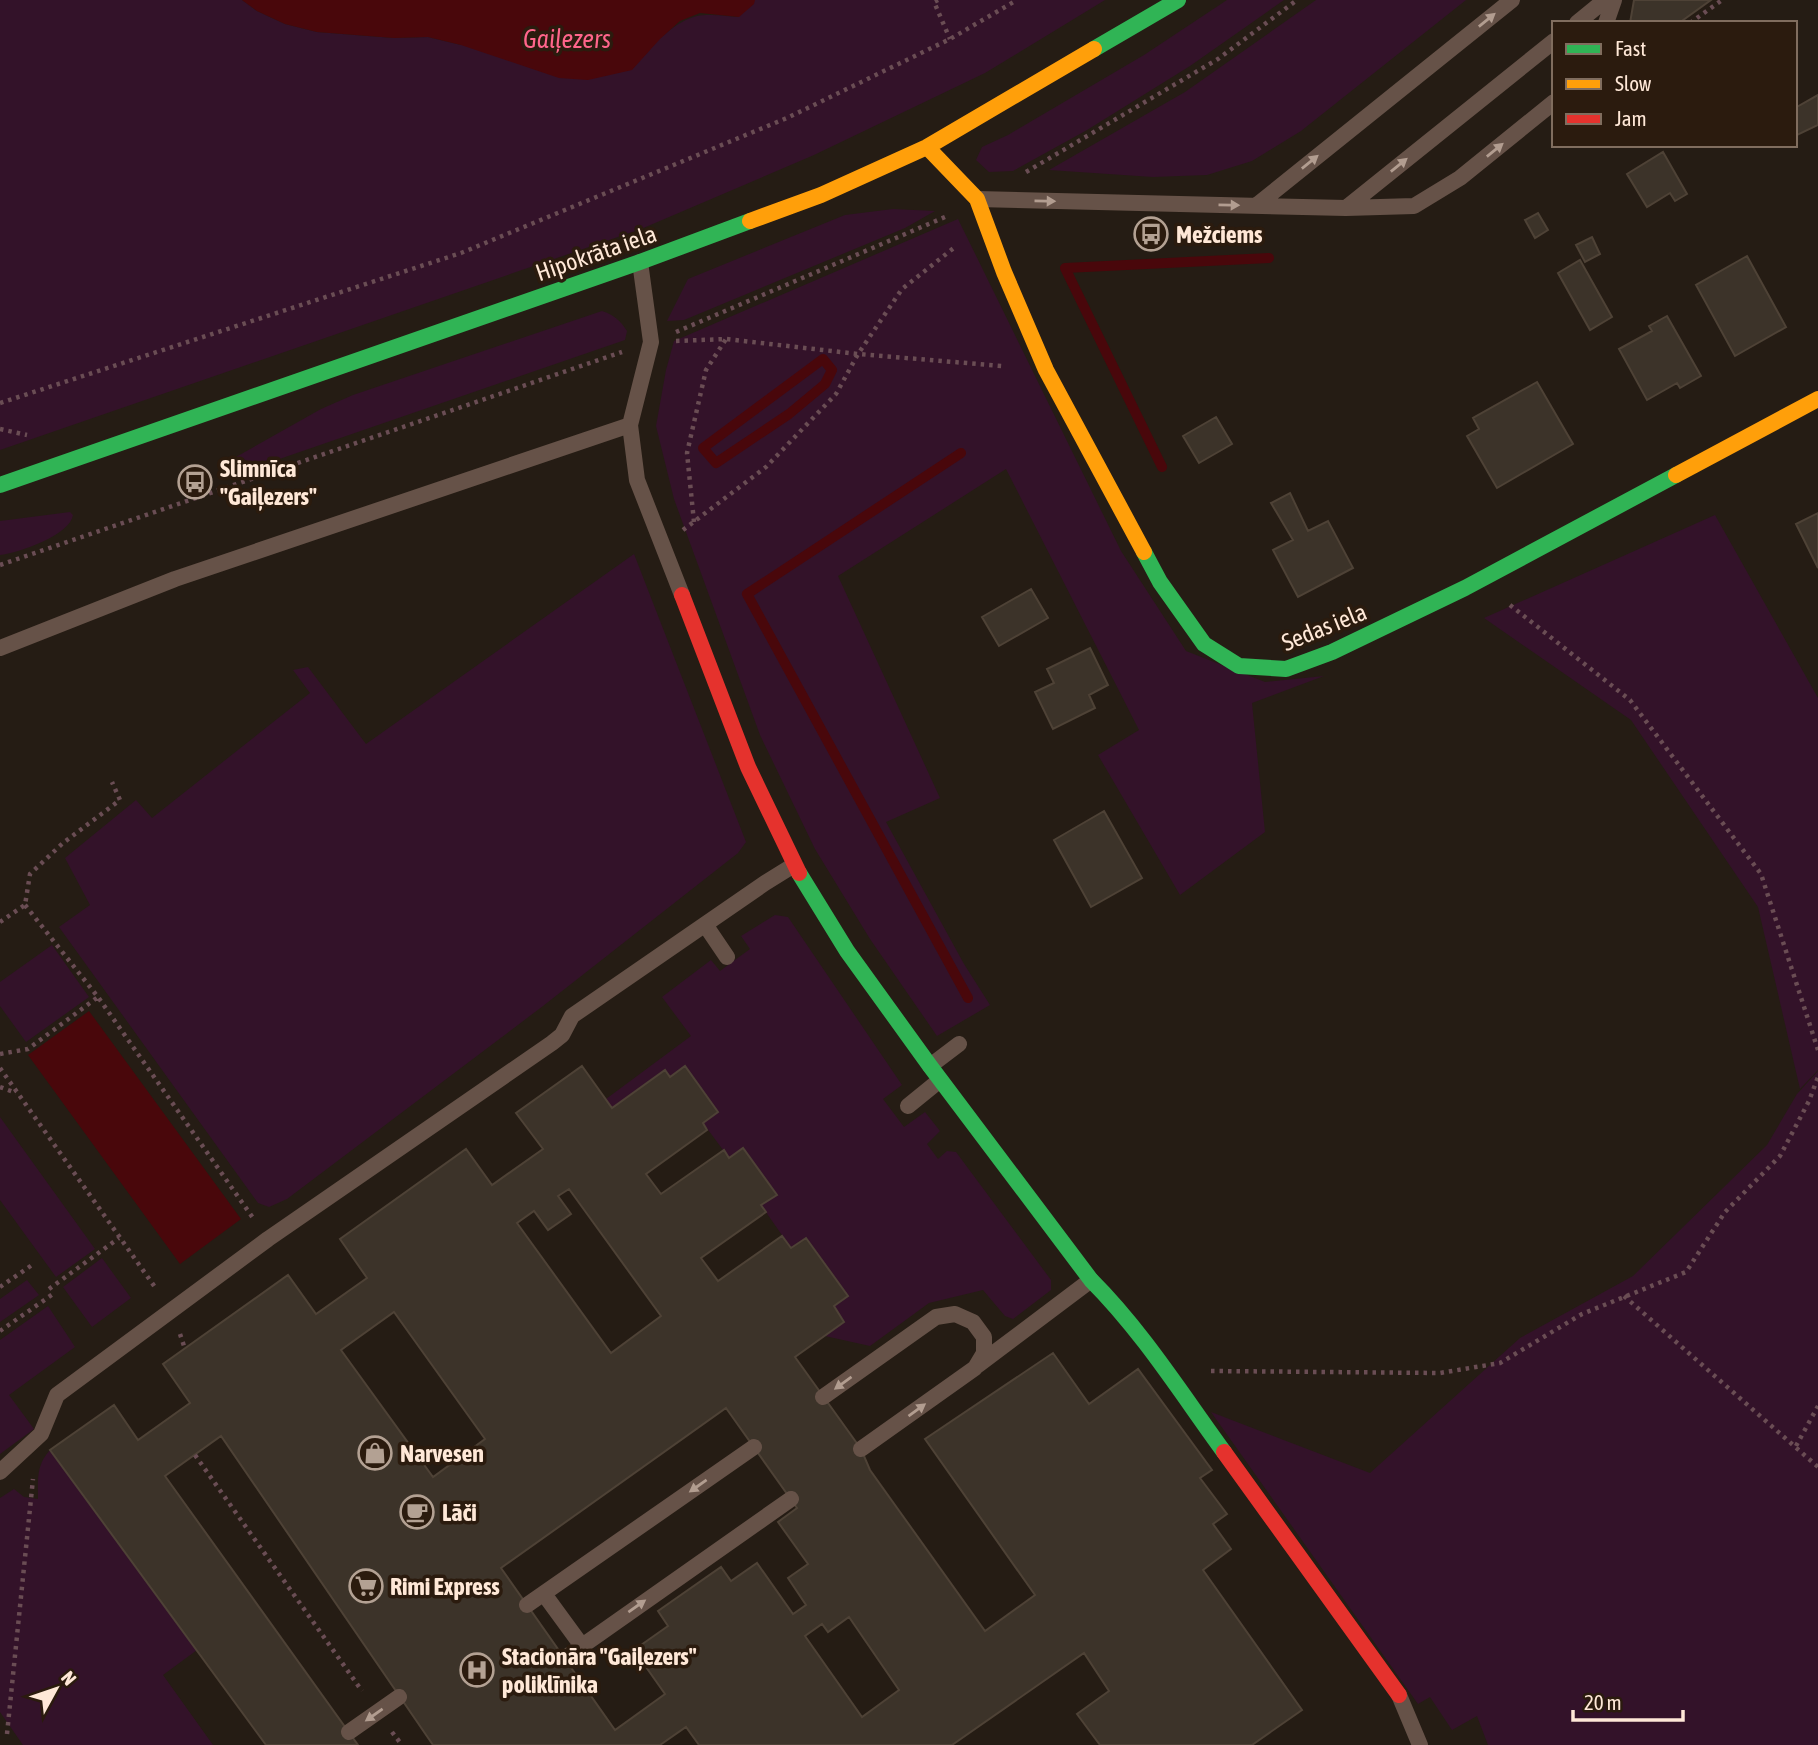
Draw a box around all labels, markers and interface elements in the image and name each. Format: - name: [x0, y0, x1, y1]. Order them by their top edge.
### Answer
- one-way arrow: [1478, 12, 1496, 27]
- legend: [1552, 21, 1797, 147]
- water label: Gaiļezers: [523, 24, 611, 54]
- text: Fast: [1615, 36, 1646, 60]
- text: Slow: [1615, 71, 1652, 95]
- text: Jam: [1615, 106, 1647, 130]
- one-way arrow: [1486, 143, 1503, 158]
- one-way arrow: [1301, 155, 1319, 170]
- one-way arrow: [1391, 158, 1408, 173]
- one-way arrow: [1035, 195, 1057, 207]
- one-way arrow: [1219, 199, 1241, 210]
- bus stop icon: Mežciems: [1132, 215, 1170, 253]
- street label: Hipokrāta iela: [532, 220, 660, 286]
- place label: Mežciems: [1176, 221, 1263, 248]
- place label: Slimnīca "Gaiļezers": [220, 455, 317, 511]
- bus stop icon: Slimnīca "Gaiļezers": [176, 463, 214, 501]
- street label: Sedas iela: [1278, 598, 1370, 656]
- one-way arrow: [834, 1376, 852, 1390]
- one-way arrow: [908, 1403, 926, 1417]
- shop icon: Narvesen: [356, 1434, 394, 1472]
- place label: Narvesen: [400, 1440, 484, 1467]
- one-way arrow: [689, 1479, 707, 1493]
- cafe icon: Lāči: [398, 1493, 436, 1531]
- place label: Lāči: [442, 1499, 477, 1526]
- supermarket icon: Rimi Express: [347, 1567, 385, 1605]
- place label: Rimi Express: [390, 1573, 500, 1600]
- one-way arrow: [628, 1599, 646, 1613]
- place label: Stacionāra "Gaiļezers" poliklīnika: [502, 1643, 697, 1698]
- hospital icon: Stacionāra "Gaiļezers" poliklīnika: [458, 1651, 496, 1689]
- north arrow: [21, 1654, 91, 1724]
- text: N: [57, 1667, 81, 1689]
- scale bar: [1573, 1678, 1683, 1722]
- text: 20 m: [1584, 1690, 1622, 1714]
- one-way arrow: [365, 1708, 383, 1722]

